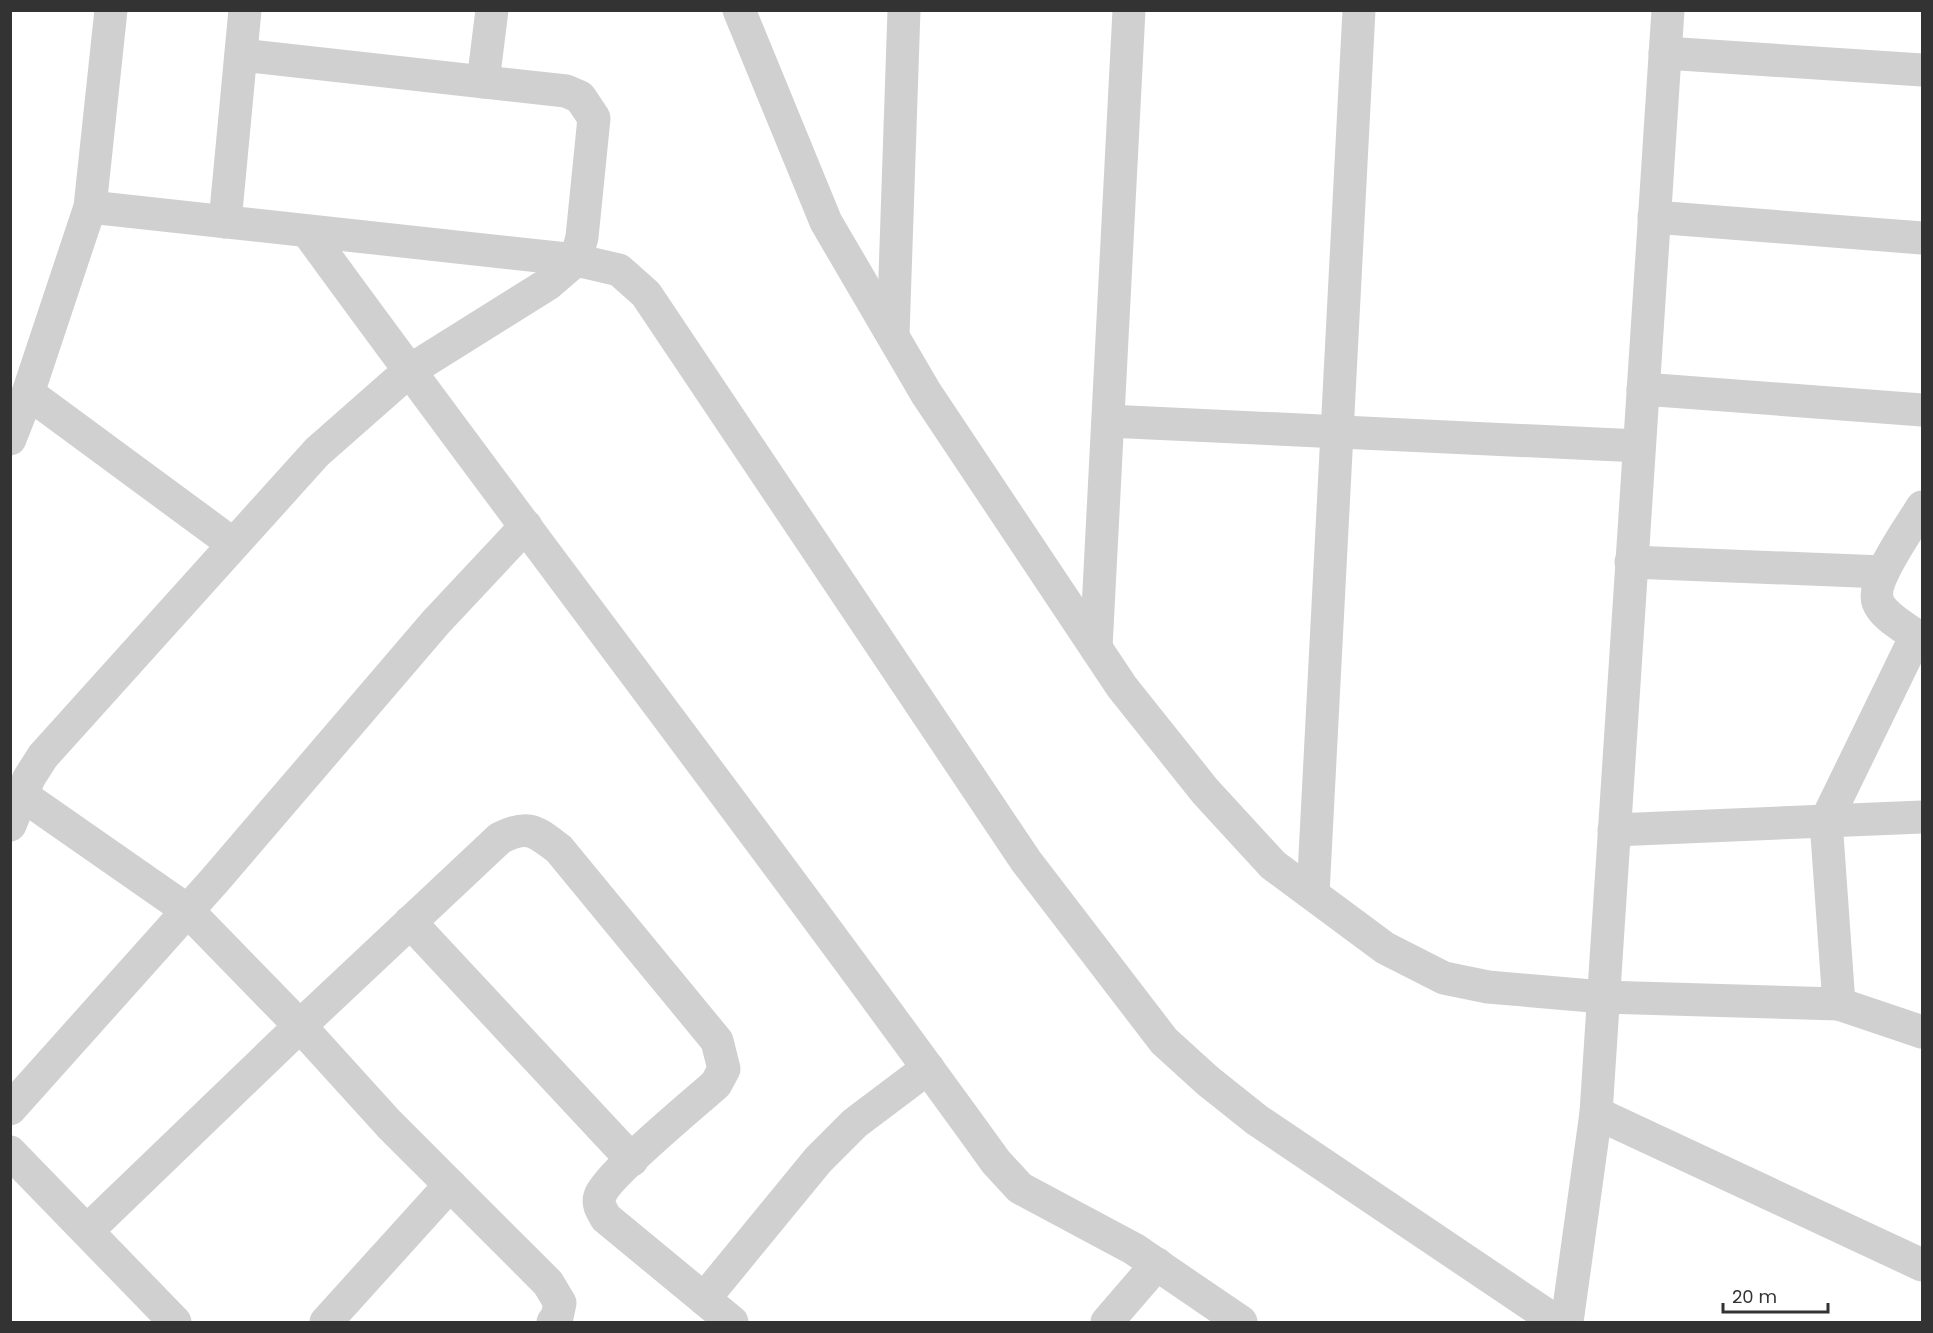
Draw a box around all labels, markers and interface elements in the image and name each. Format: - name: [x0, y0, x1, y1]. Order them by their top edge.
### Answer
- scale bar: [1723, 1276, 1828, 1314]
- text: 20 m: [1732, 1284, 1777, 1309]

